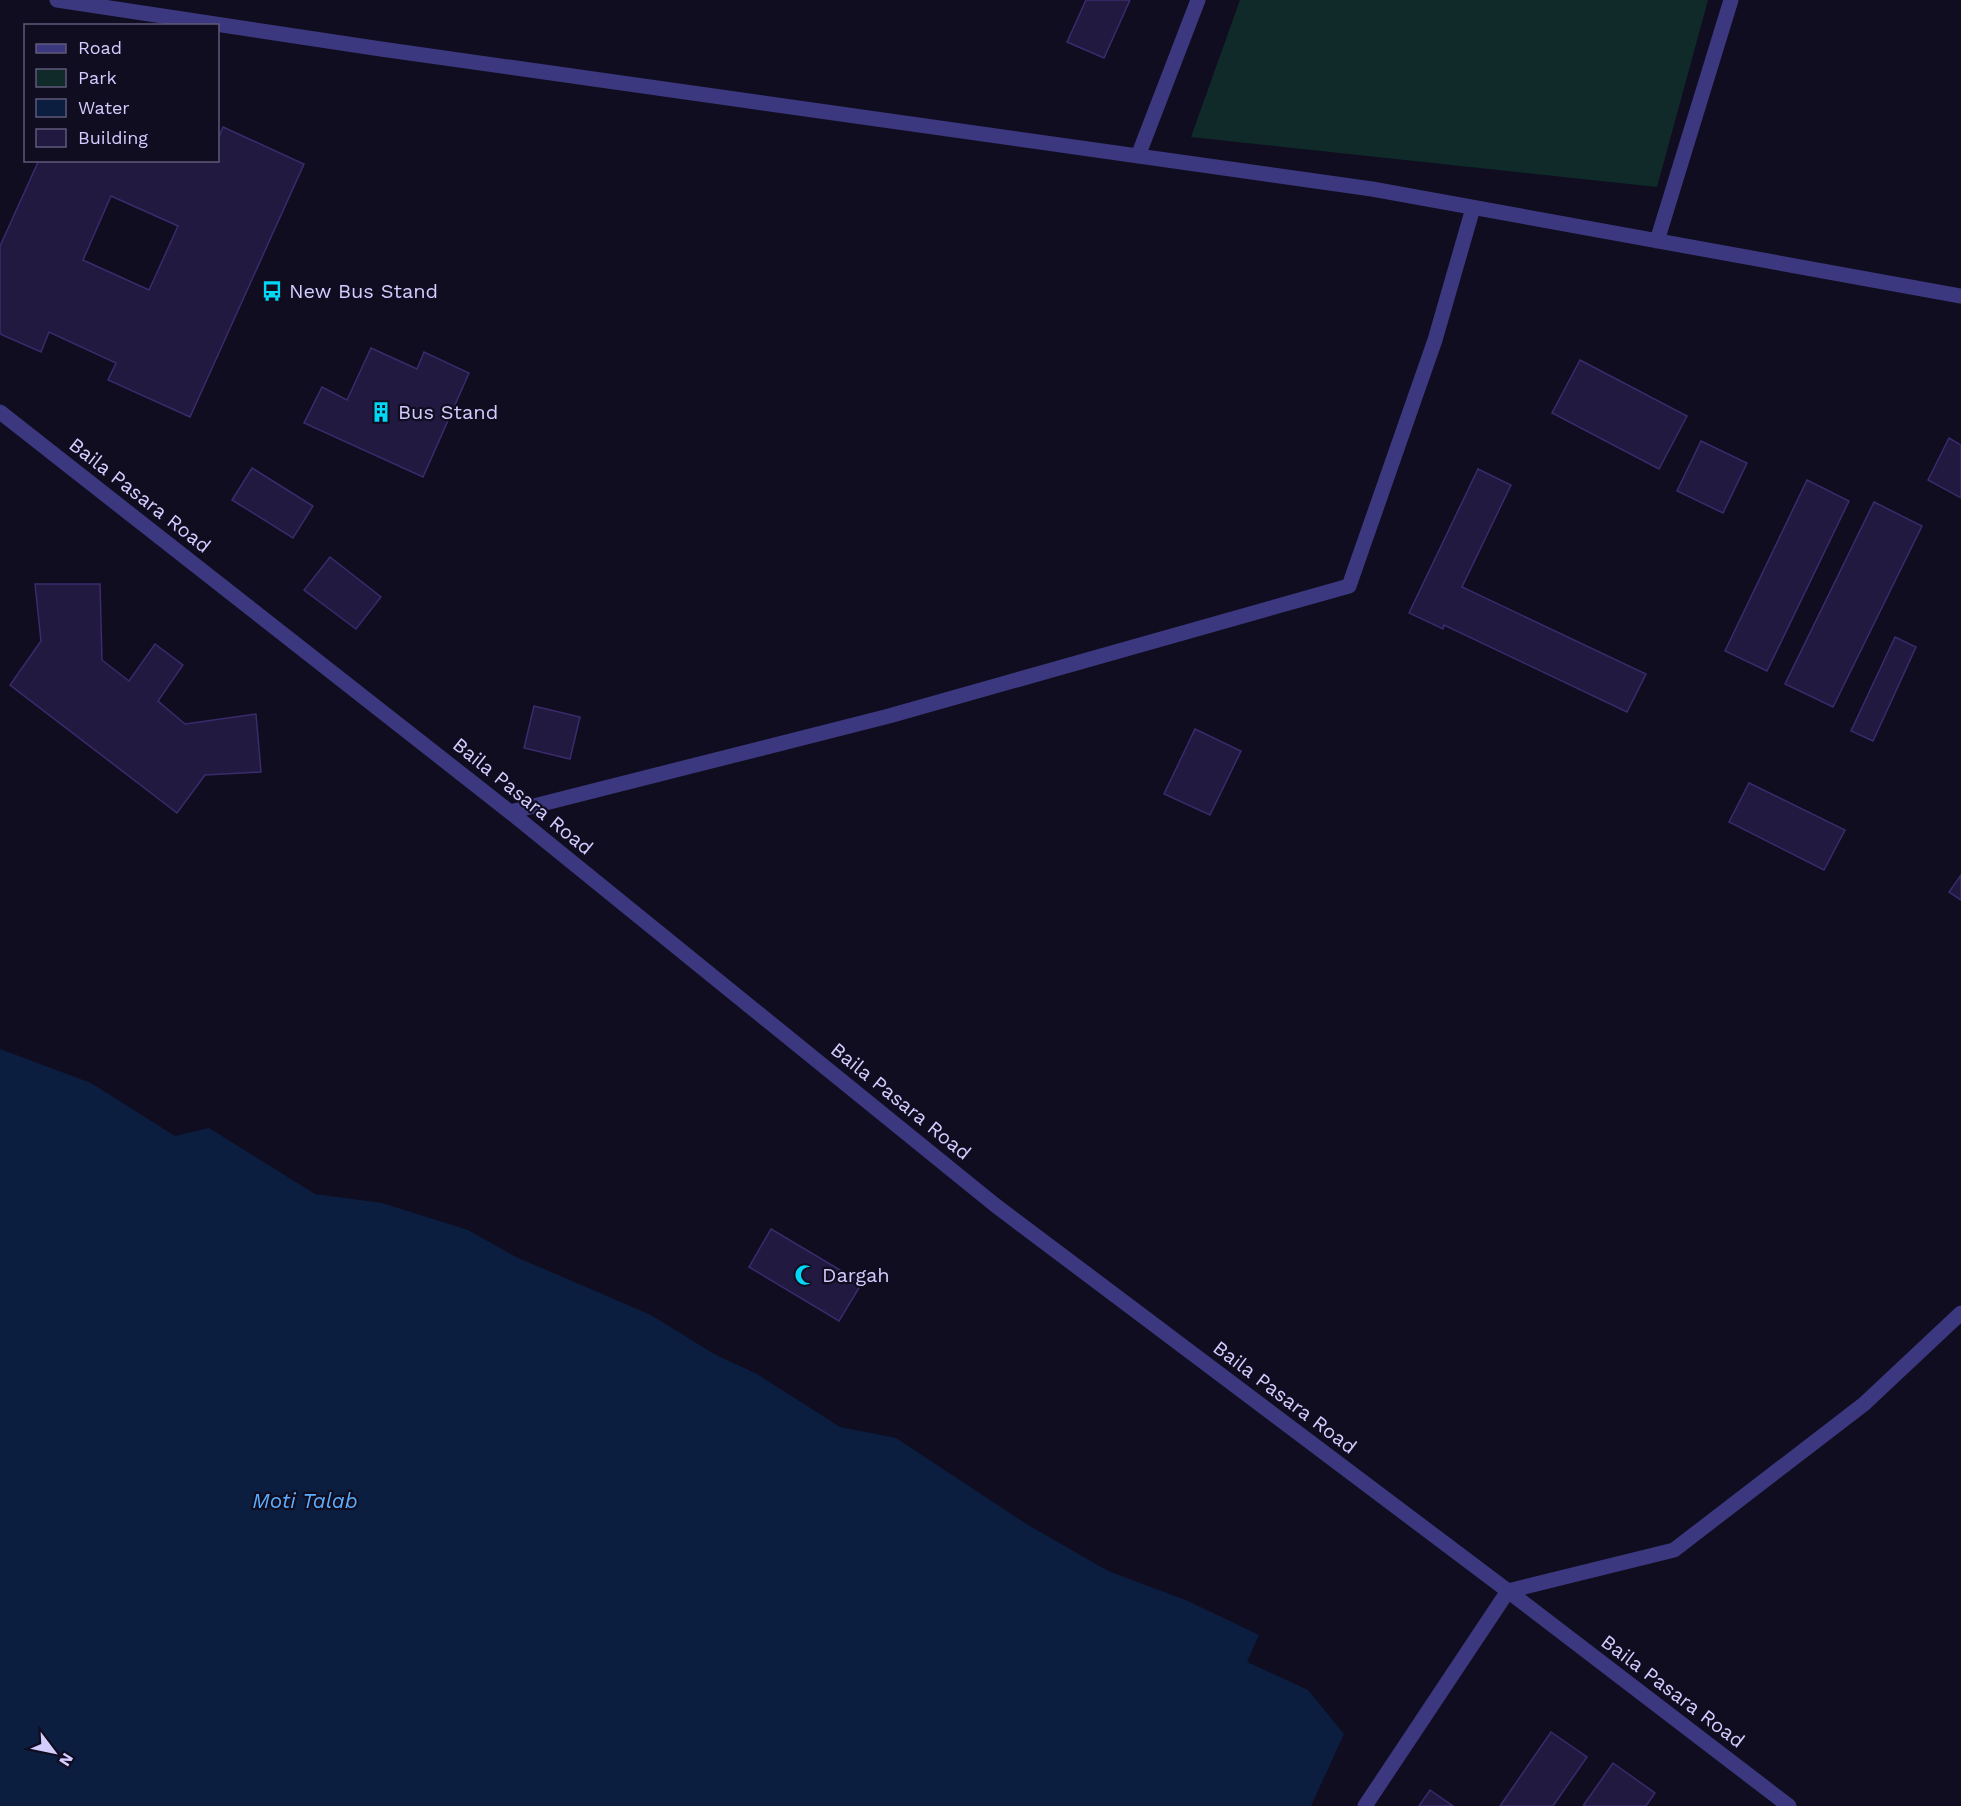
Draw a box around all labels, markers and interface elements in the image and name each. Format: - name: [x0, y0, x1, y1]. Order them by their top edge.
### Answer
- legend: [24, 24, 219, 162]
- text: Road: [78, 37, 122, 58]
- text: Park: [78, 67, 117, 88]
- text: Water: [78, 97, 130, 118]
- text: Building: [78, 127, 148, 148]
- bus stop icon: New Bus Stand: [260, 279, 284, 303]
- place label: New Bus Stand: [289, 279, 438, 303]
- building icon: Bus Stand: [369, 400, 393, 424]
- place label: Bus Stand: [398, 400, 498, 424]
- street label: Baila Pasara Road: [64, 432, 216, 558]
- street label: Baila Pasara Road: [448, 732, 598, 860]
- street label: Baila Pasara Road: [826, 1037, 976, 1165]
- mosque icon: Dargah: [793, 1263, 817, 1287]
- place label: Dargah: [822, 1263, 890, 1287]
- street label: Baila Pasara Road: [1209, 1335, 1361, 1459]
- water label: Moti Talab: [252, 1488, 358, 1513]
- street label: Baila Pasara Road: [1597, 1629, 1749, 1753]
- north arrow: [24, 1722, 84, 1782]
- text: N: [55, 1750, 77, 1770]

